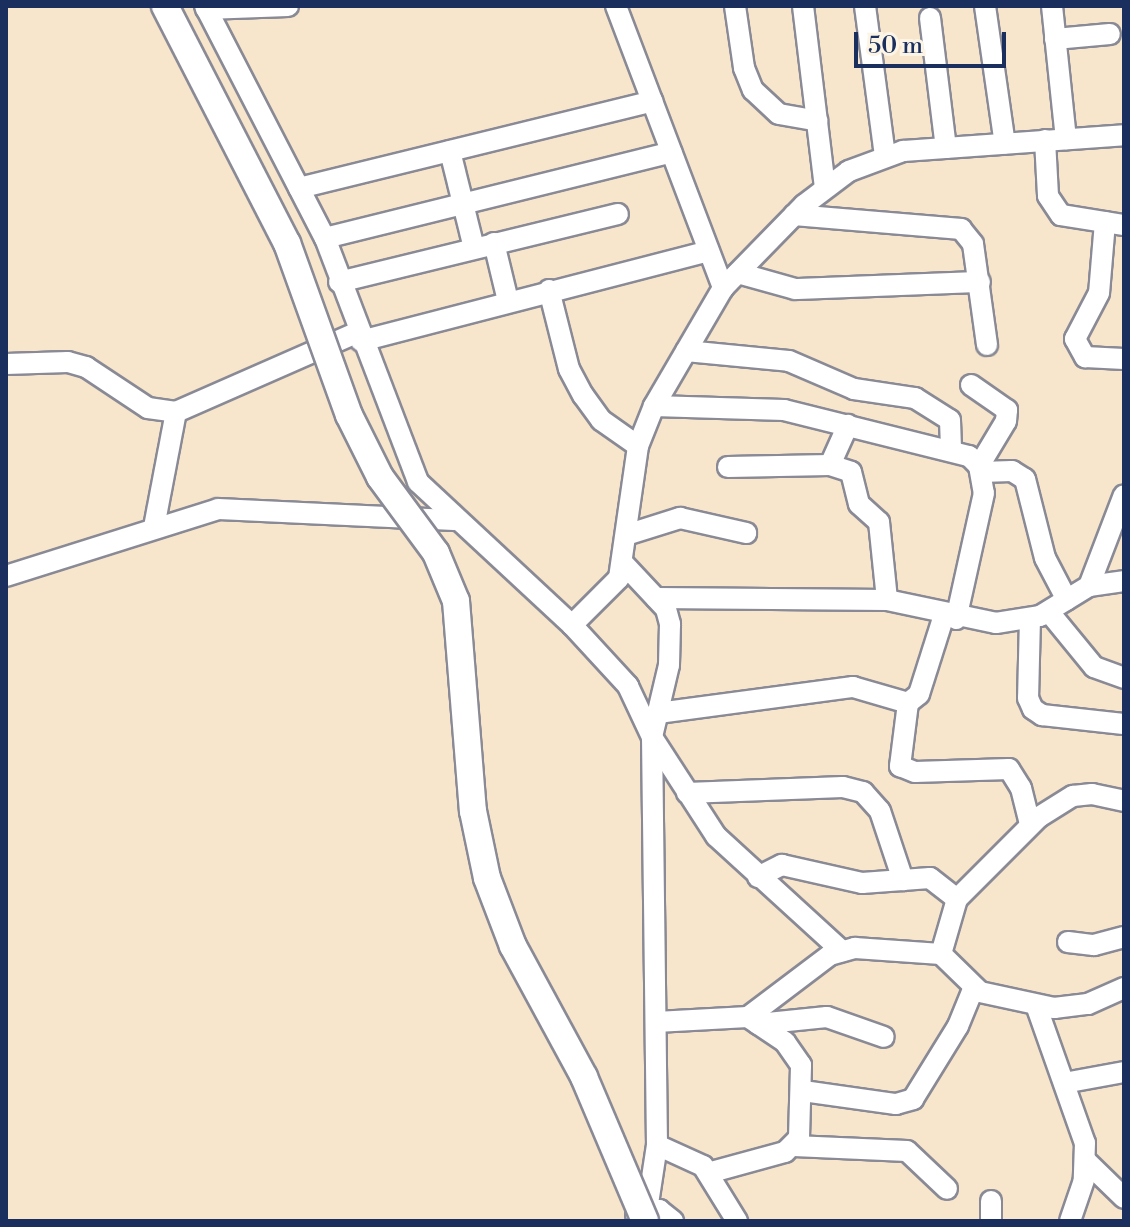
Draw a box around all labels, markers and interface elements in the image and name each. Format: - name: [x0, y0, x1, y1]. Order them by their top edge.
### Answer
- scale bar: [858, 16, 1010, 66]
- text: 50 m: [868, 31, 923, 61]

